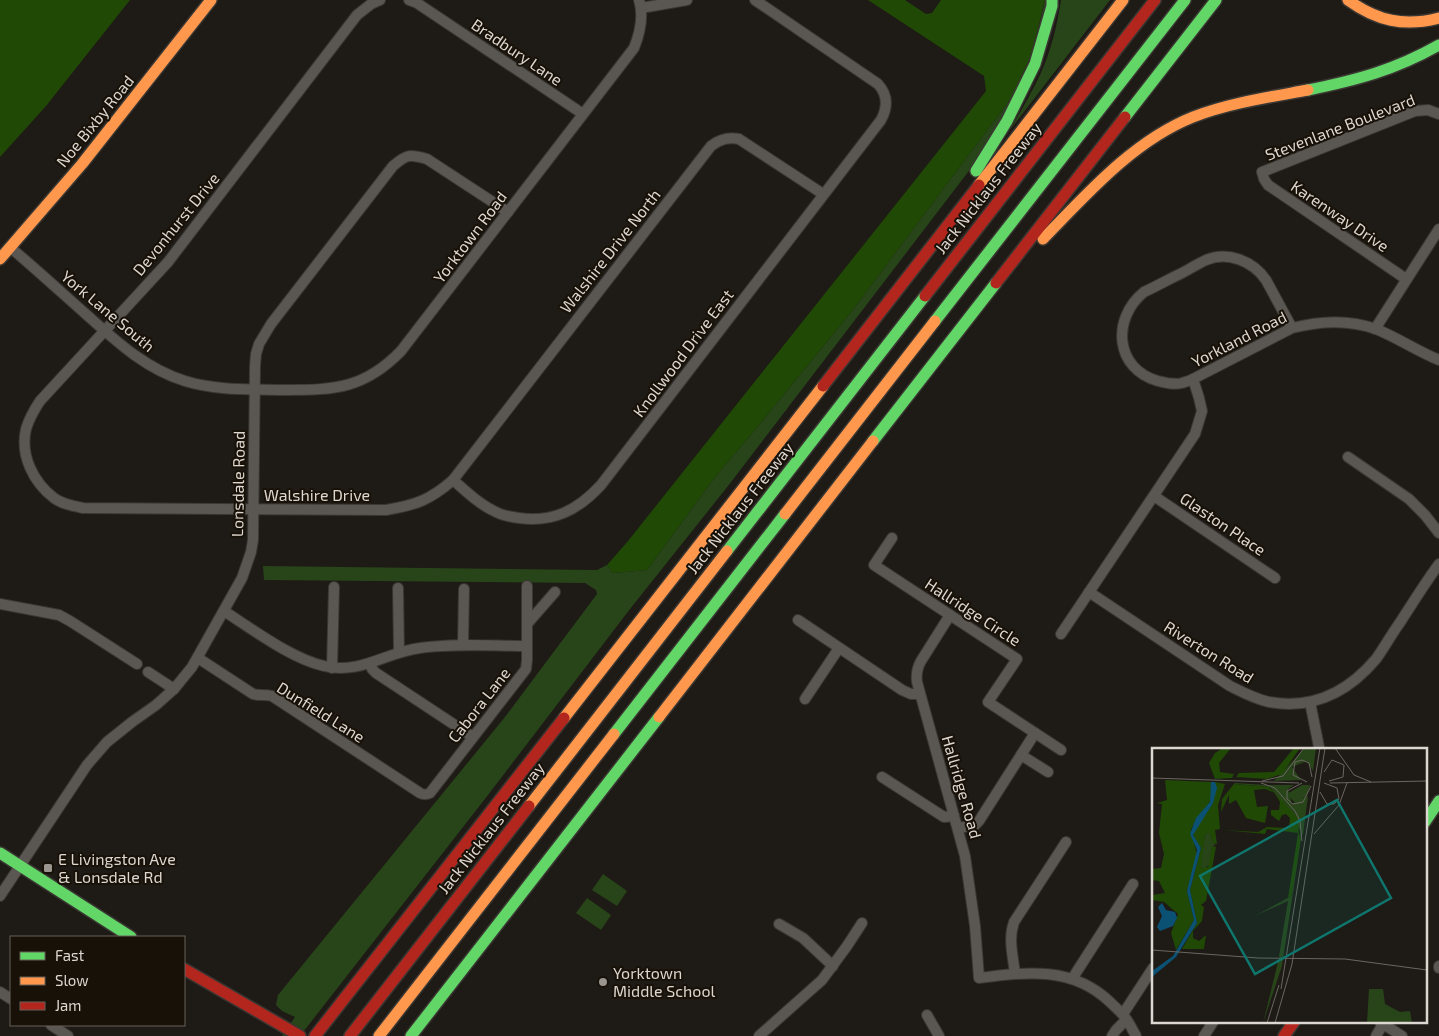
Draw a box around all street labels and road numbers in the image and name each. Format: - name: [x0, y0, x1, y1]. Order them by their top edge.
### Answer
- street label: Bradbury Lane: [468, 14, 566, 89]
- street label: Noe Bixby Road: [52, 71, 137, 170]
- street label: Stevenlane Boulevard: [1262, 89, 1417, 164]
- street label: Jack Nicklaus Freeway: [930, 118, 1045, 257]
- street label: Devonhurst Drive: [128, 169, 223, 279]
- street label: Karenway Drive: [1288, 176, 1393, 255]
- street label: Walshire Drive North: [555, 185, 664, 316]
- street label: Yorktown Road: [429, 187, 510, 286]
- street label: York Lane South: [58, 266, 159, 355]
- street label: Knollwood Drive East: [628, 285, 737, 420]
- street label: Yorkland Road: [1188, 306, 1289, 371]
- street label: Lonsdale Road: [227, 431, 248, 537]
- street label: Jack Nicklaus Freeway: [682, 438, 797, 577]
- street label: Walshire Drive: [264, 485, 370, 504]
- street label: Glaston Place: [1177, 488, 1270, 559]
- street label: Hallridge Circle: [922, 574, 1025, 650]
- street label: Riverton Road: [1161, 616, 1258, 687]
- street label: Cabora Lane: [443, 663, 514, 746]
- street label: Dunfield Lane: [274, 677, 369, 746]
- street label: Hallridge Road: [939, 733, 986, 841]
- street label: Jack Nicklaus Freeway: [433, 758, 548, 897]

